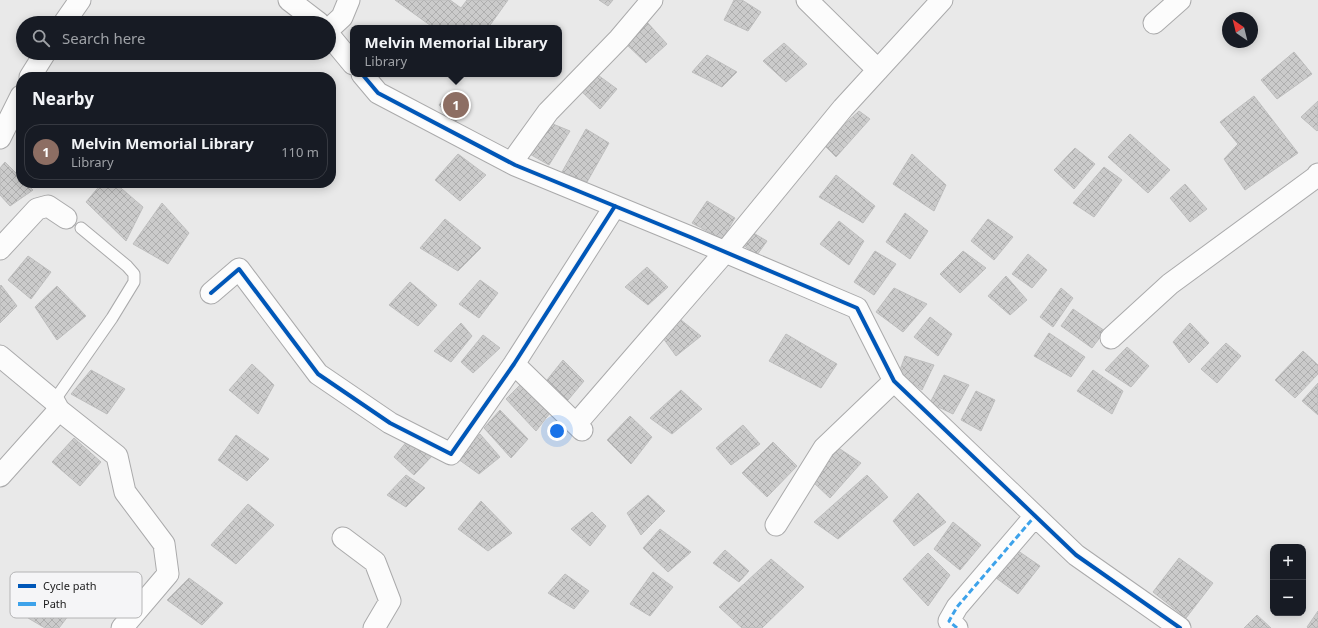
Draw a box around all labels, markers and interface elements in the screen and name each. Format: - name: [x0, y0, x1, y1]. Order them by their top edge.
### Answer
- north arrow: [1222, 12, 1258, 48]
- search box: [16, 16, 336, 60]
- popup: [350, 25, 562, 77]
- icon: search: [30, 27, 52, 49]
- text: Search here: [62, 28, 145, 48]
- text: Melvin Memorial Library: [365, 32, 547, 52]
- text: Library: [365, 52, 407, 70]
- text: Nearby: [32, 87, 94, 110]
- pin: 1: [443, 90, 469, 120]
- text: Melvin Memorial Library: [71, 133, 254, 153]
- text: 1: [42, 143, 50, 161]
- text: 110 m: [281, 143, 319, 161]
- text: Library: [71, 153, 114, 171]
- your location: [547, 421, 567, 441]
- map controls: [1270, 544, 1306, 616]
- button: +: [1270, 544, 1306, 580]
- legend: [10, 572, 142, 618]
- text: Cycle path: [43, 578, 96, 593]
- button: −: [1270, 580, 1306, 616]
- text: Path: [43, 596, 67, 611]

